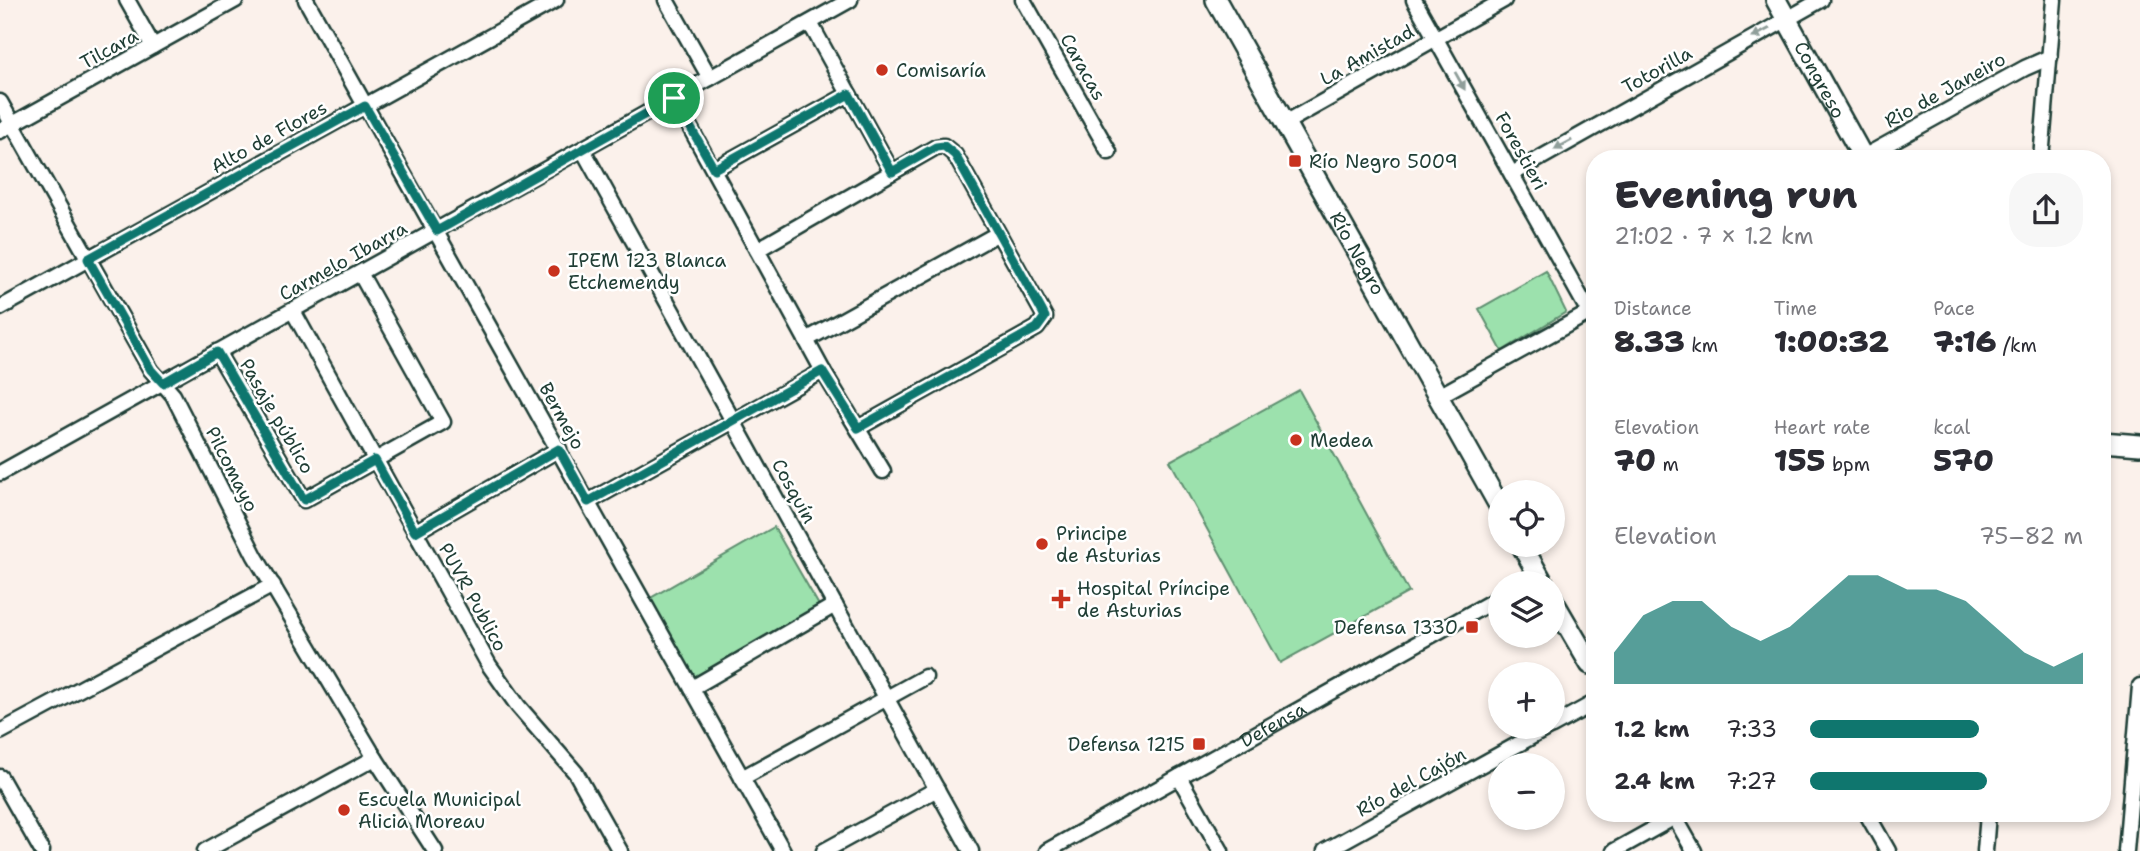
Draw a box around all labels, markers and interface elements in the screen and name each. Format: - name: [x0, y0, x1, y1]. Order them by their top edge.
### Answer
- street label: La Amistad: [1315, 19, 1419, 91]
- street label: Tilcara: [76, 23, 143, 75]
- one-way arrow: [1752, 27, 1771, 39]
- street label: Caracas: [1054, 29, 1112, 105]
- street label: Congreso: [1789, 37, 1851, 123]
- street label: Totorilla: [1617, 40, 1697, 99]
- street label: Rio de Janeiro: [1880, 46, 2010, 134]
- place label: Comisaría: [896, 58, 986, 83]
- marker: Comisaría: [874, 62, 890, 78]
- pin: [644, 68, 704, 128]
- one-way arrow: [1454, 71, 1466, 91]
- icon: arrive: [655, 79, 693, 117]
- street label: Alto de Flores: [207, 95, 331, 179]
- street label: Forestieri: [1489, 107, 1553, 195]
- one-way arrow: [1553, 139, 1573, 151]
- place label: Río Negro 5009: [1309, 149, 1458, 174]
- marker: Río Negro 5009: [1287, 153, 1303, 169]
- text: Evening run: [1614, 169, 1857, 220]
- button: share: [2009, 173, 2083, 247]
- street label: Río Negro: [1324, 207, 1391, 299]
- street label: Carmelo Ibarra: [275, 215, 412, 307]
- text: 21:02 · 7 × 1.2 km: [1614, 221, 1814, 251]
- place label: IPEM 123 Blanca Etchemendy: [568, 248, 727, 295]
- marker: IPEM 123 Blanca Etchemendy: [546, 263, 562, 279]
- text: Distance: [1614, 296, 1692, 321]
- text: Time: [1774, 296, 1817, 321]
- text: Pace: [1933, 296, 1975, 321]
- text: 8.33: [1614, 321, 1685, 362]
- text: 1:00:32: [1774, 321, 1889, 362]
- text: 7:16: [1933, 321, 1996, 362]
- text: km: [1685, 333, 1718, 358]
- text: /km: [1996, 333, 2037, 358]
- street label: Pasaje público: [234, 354, 320, 478]
- street label: Bermejo: [533, 378, 591, 454]
- text: Elevation: [1614, 415, 1699, 440]
- text: Heart rate: [1774, 415, 1870, 440]
- text: kcal: [1933, 415, 1970, 440]
- street label: Pilcomayo: [200, 422, 264, 516]
- place label: Medea: [1310, 428, 1373, 453]
- marker: Medea: [1288, 432, 1304, 448]
- text: 70: [1614, 440, 1656, 481]
- text: 155: [1774, 440, 1825, 481]
- text: 570: [1933, 440, 1994, 481]
- text: m: [1656, 452, 1679, 477]
- text: bpm: [1825, 452, 1870, 477]
- street label: Cosquín: [766, 454, 822, 528]
- map controls: [1488, 480, 1565, 830]
- button: locate: [1488, 480, 1565, 557]
- place label: Principe de Asturias: [1056, 521, 1161, 568]
- text: Elevation: [1614, 521, 1717, 551]
- text: 75–82 m: [1979, 521, 2083, 551]
- marker: Principe de Asturias: [1034, 536, 1050, 552]
- street label: PUVR Publico: [433, 538, 513, 656]
- button: layers: [1488, 571, 1565, 648]
- place label: Hospital Príncipe de Asturias: [1077, 576, 1230, 623]
- marker: Hospital Príncipe de Asturias: [1051, 589, 1071, 609]
- place label: Defensa 1330: [1334, 615, 1458, 640]
- marker: Defensa 1330: [1464, 619, 1480, 635]
- button: +: [1488, 662, 1565, 739]
- street label: Defensa: [1235, 696, 1311, 753]
- text: 1.2 km: [1614, 714, 1690, 744]
- text: 7:33: [1726, 714, 1777, 744]
- place label: Defensa 1215: [1068, 732, 1185, 757]
- marker: Defensa 1215: [1191, 736, 1207, 752]
- street label: Río del Cajón: [1352, 742, 1470, 822]
- button: −: [1488, 753, 1565, 830]
- text: 2.4 km: [1614, 766, 1695, 796]
- text: 7:27: [1726, 766, 1777, 796]
- place label: Escuela Municipal Alicia Moreau: [358, 787, 521, 834]
- marker: Escuela Municipal Alicia Moreau: [336, 802, 352, 818]

